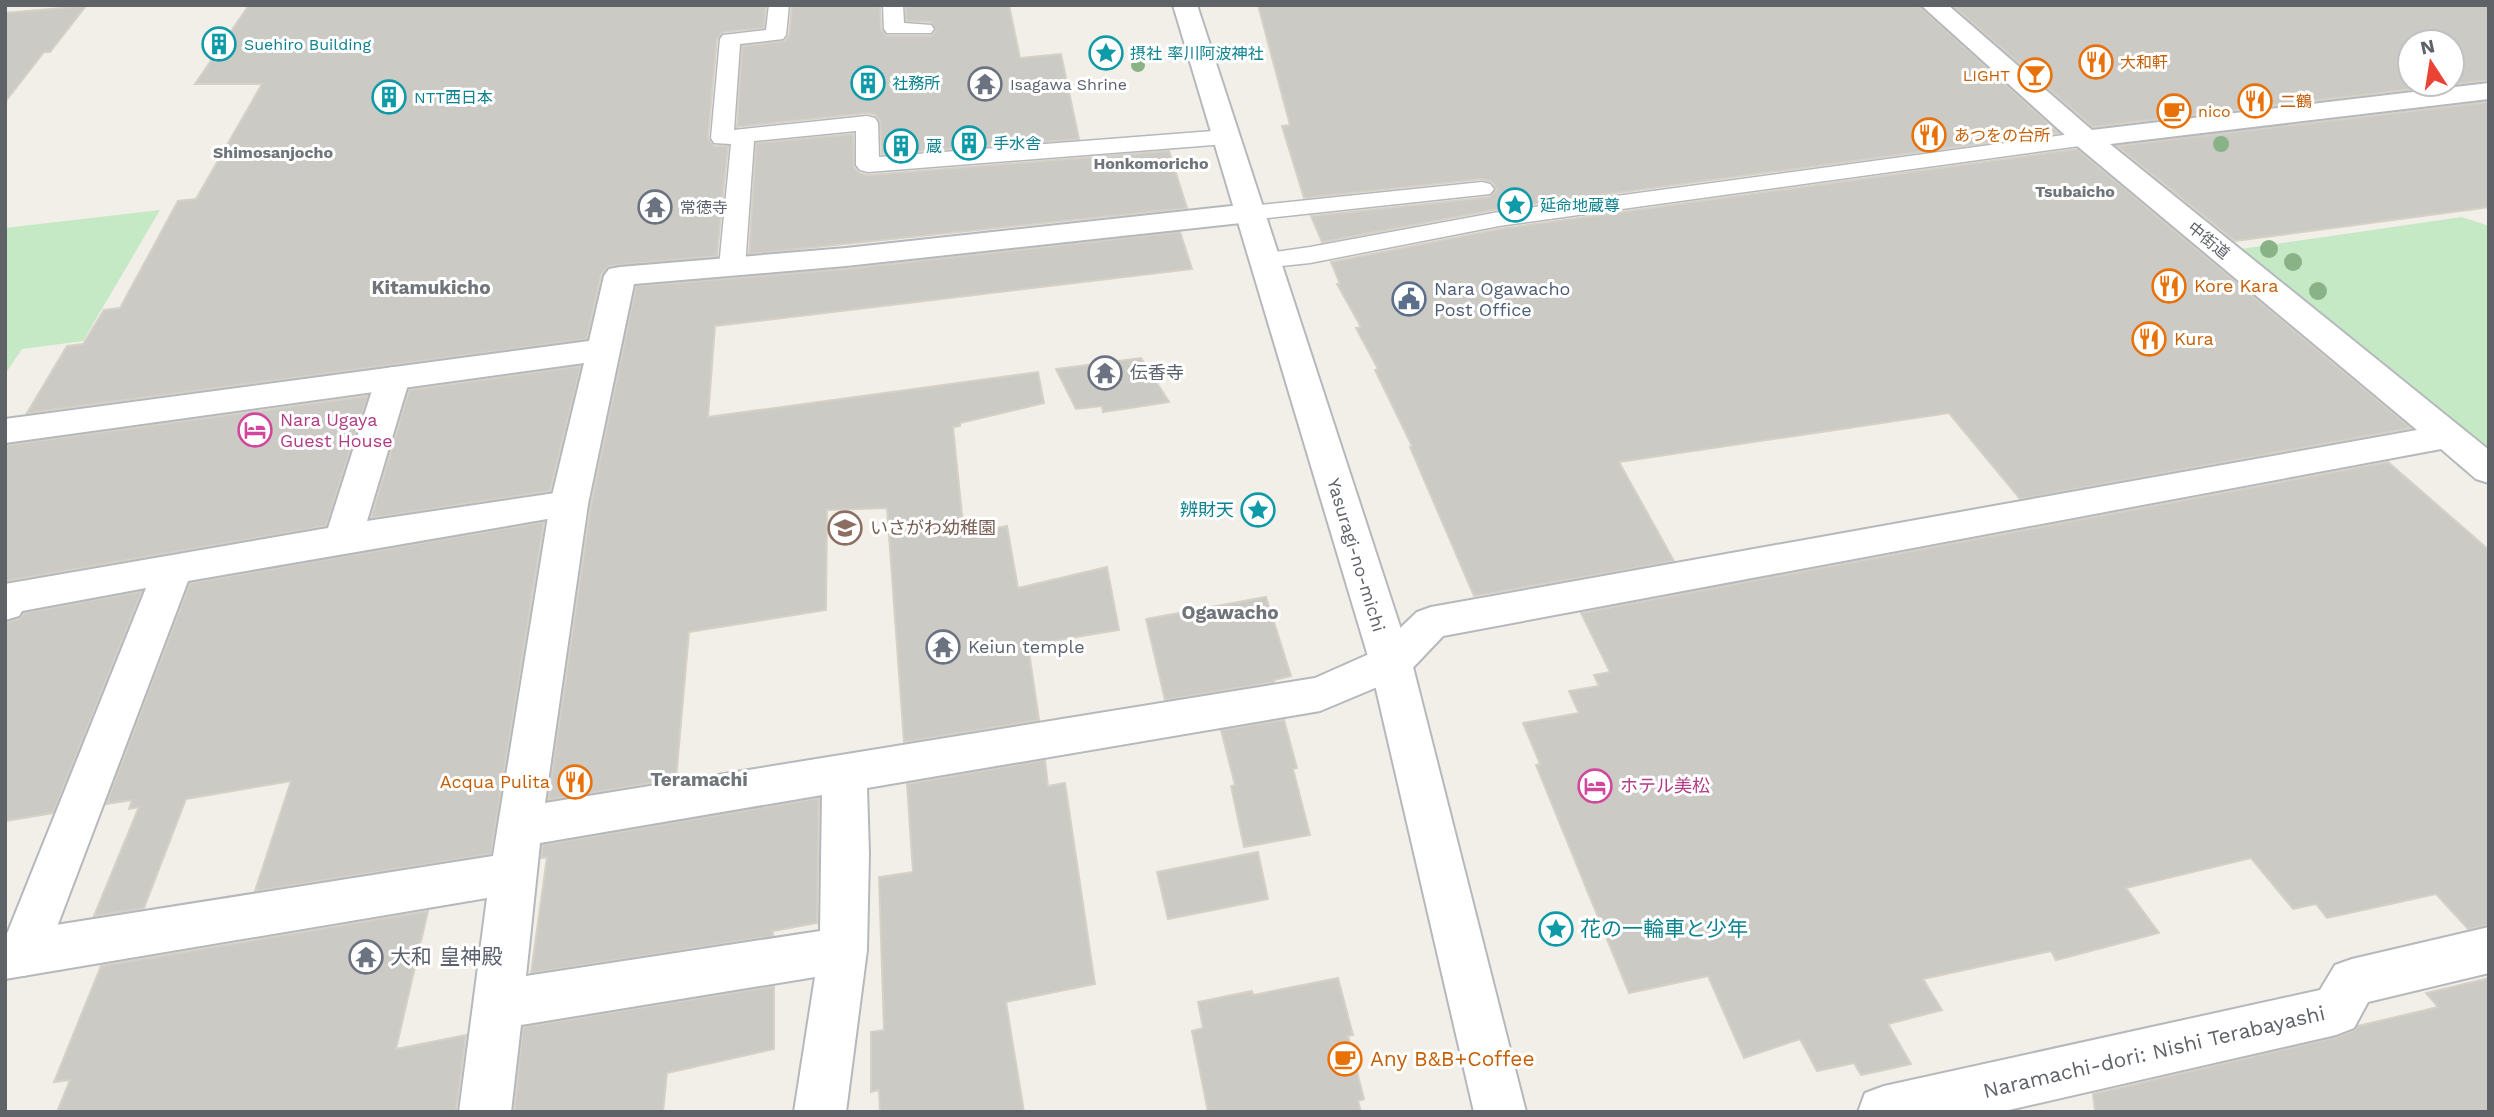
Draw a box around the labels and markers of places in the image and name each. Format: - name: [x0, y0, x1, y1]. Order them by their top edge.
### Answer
- building icon: Suehiro Building: [200, 25, 238, 63]
- place icon: 摂社 率川阿波神社: [1087, 34, 1125, 72]
- place label: Suehiro Building: [244, 35, 371, 54]
- restaurant icon: 大和軒: [2077, 43, 2115, 81]
- place label: 摂社 率川阿波神社: [1130, 44, 1263, 63]
- place label: 大和軒: [2120, 53, 2168, 72]
- bar icon: LIGHT: [2016, 56, 2054, 94]
- building icon: 社務所: [849, 64, 887, 102]
- temple icon: Isagawa Shrine: [966, 65, 1004, 103]
- place label: LIGHT: [1963, 66, 2010, 85]
- place label: 社務所: [892, 74, 940, 93]
- place label: Isagawa Shrine: [1010, 75, 1127, 94]
- building icon: NTT西日本: [370, 78, 408, 116]
- restaurant icon: 二鶴: [2236, 82, 2274, 120]
- place label: NTT西日本: [414, 88, 493, 107]
- cafe icon: nico: [2155, 92, 2193, 130]
- place label: 二鶴: [2280, 92, 2312, 111]
- place label: nico: [2198, 102, 2231, 121]
- restaurant icon: あつをの台所: [1910, 116, 1948, 154]
- building icon: 手水舎: [950, 124, 988, 162]
- place label: あつをの台所: [1954, 126, 2050, 145]
- building icon: 蔵: [882, 127, 920, 165]
- place label: 手水舎: [993, 134, 1041, 153]
- place label: 蔵: [926, 137, 942, 156]
- place icon: 延命地蔵尊: [1496, 186, 1534, 224]
- temple icon: 常徳寺: [636, 188, 674, 226]
- place label: 延命地蔵尊: [1540, 196, 1620, 215]
- place label: 常徳寺: [680, 198, 728, 217]
- restaurant icon: Kore Kara: [2150, 267, 2188, 305]
- place label: Kore Kara: [2194, 275, 2278, 296]
- place label: Nara Ogawacho Post Office: [1434, 278, 1570, 320]
- public building icon: Nara Ogawacho Post Office: [1390, 280, 1428, 318]
- restaurant icon: Kura: [2130, 320, 2168, 358]
- place label: Kura: [2174, 328, 2214, 349]
- temple icon: 伝香寺: [1086, 354, 1124, 392]
- place label: 伝香寺: [1130, 362, 1184, 383]
- place label: Nara Ugaya Guest House: [280, 409, 393, 451]
- hotel icon: Nara Ugaya Guest House: [236, 411, 274, 449]
- place icon: 辨財天: [1239, 491, 1277, 529]
- place label: 辨財天: [1180, 499, 1234, 520]
- school or university icon: いさがわ幼稚園: [826, 509, 864, 547]
- place label: いさがわ幼稚園: [870, 517, 996, 538]
- temple icon: Keiun temple: [924, 628, 962, 666]
- place label: Keiun temple: [968, 636, 1085, 657]
- restaurant icon: Acqua Pulita: [556, 763, 594, 801]
- hotel icon: ホテル美松: [1576, 767, 1614, 805]
- place label: Acqua Pulita: [440, 771, 550, 792]
- place label: ホテル美松: [1620, 775, 1710, 796]
- place icon: 花の一輪車と少年: [1537, 910, 1575, 948]
- place label: 花の一輪車と少年: [1580, 916, 1748, 941]
- temple icon: 大和 皇神殿: [347, 938, 385, 976]
- place label: 大和 皇神殿: [390, 944, 502, 969]
- cafe icon: Any B&B+Coffee: [1326, 1040, 1364, 1078]
- place label: Any B&B+Coffee: [1370, 1046, 1535, 1071]

